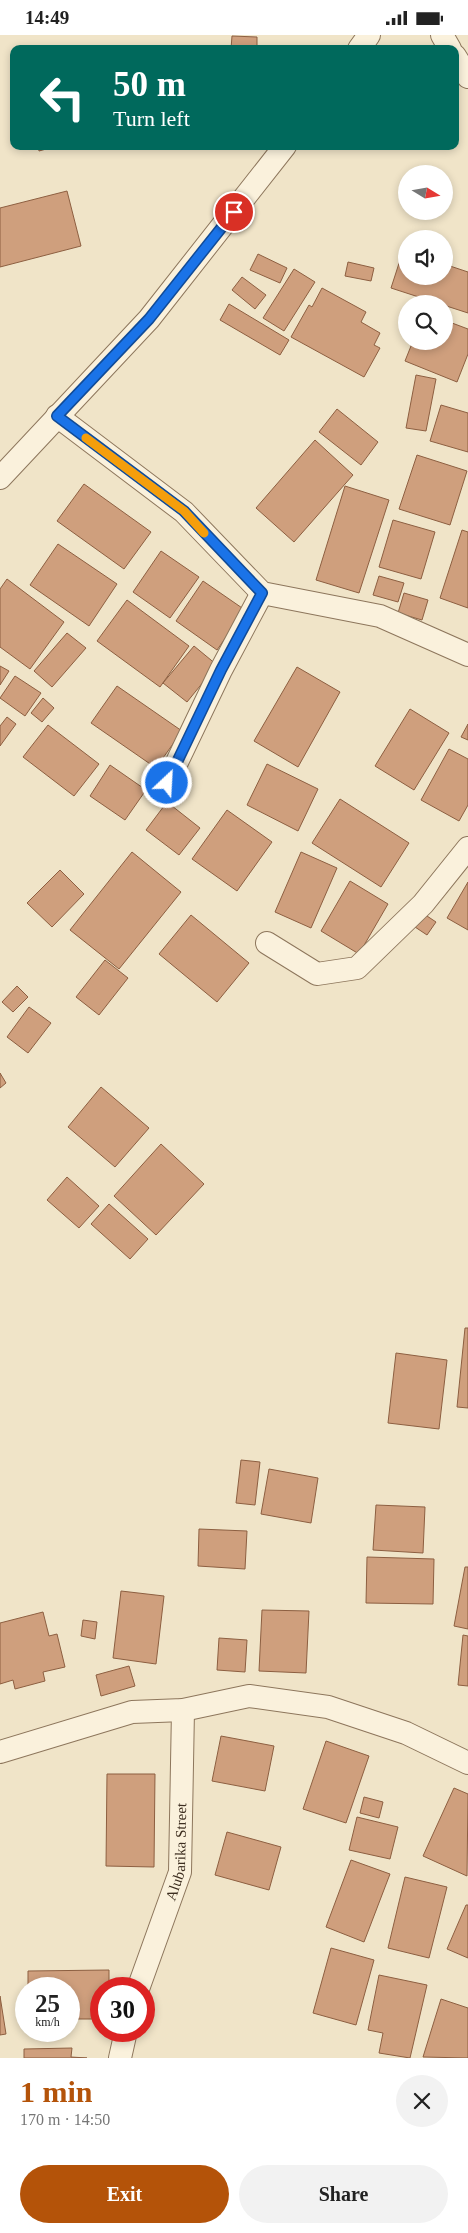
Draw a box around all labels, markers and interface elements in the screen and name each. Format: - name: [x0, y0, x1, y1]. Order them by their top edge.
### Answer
- text: 14:49: [25, 7, 69, 28]
- icon: left: [30, 65, 95, 130]
- text: 50 m: [113, 65, 186, 104]
- text: Turn left: [113, 106, 190, 131]
- north arrow: [398, 165, 452, 220]
- map controls: [398, 165, 453, 350]
- pin: [213, 191, 255, 233]
- icon: arrive: [220, 198, 248, 226]
- button: sound: [398, 230, 453, 285]
- button: search: [398, 295, 453, 350]
- position arrow: [140, 756, 192, 808]
- street label: Alubarika Street: [162, 1802, 189, 1903]
- speed limit sign: 30: [90, 1977, 155, 2042]
- text: 25: [35, 1990, 60, 2017]
- text: km/h: [35, 2015, 60, 2029]
- text: 1 min: [20, 2075, 93, 2108]
- button: close: [396, 2075, 448, 2127]
- text: 170 m · 14:50: [20, 2111, 110, 2128]
- button: Exit: [20, 2165, 229, 2223]
- button: Share: [239, 2165, 448, 2223]

